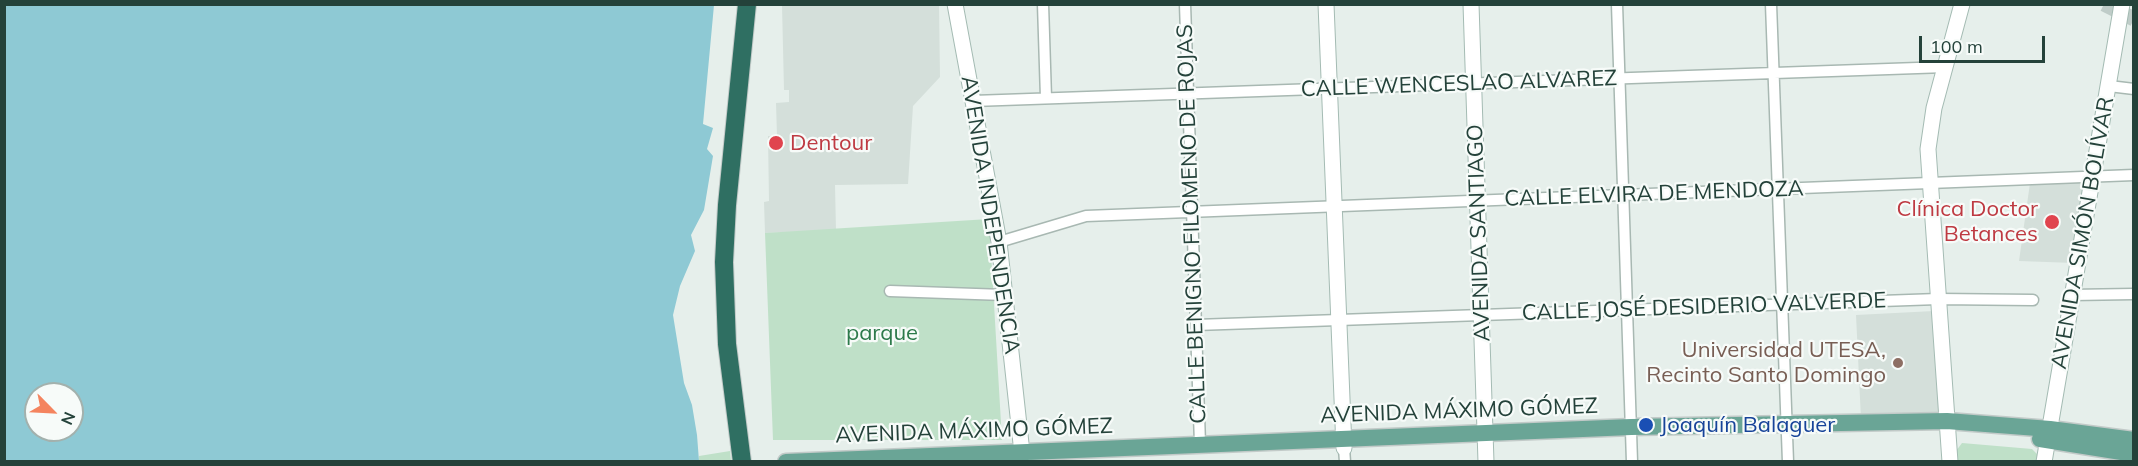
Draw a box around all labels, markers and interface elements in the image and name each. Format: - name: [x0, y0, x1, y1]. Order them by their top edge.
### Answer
- street label: CALLE BENIGNO FILOMENO DE ROJAS: [1172, 24, 1212, 424]
- scale bar: [1922, 24, 2048, 62]
- text: 100 m: [1930, 35, 1983, 58]
- street label: CALLE WENCESLAO ALVAREZ: [1300, 65, 1618, 103]
- street label: AVENIDA INDEPENDENCIA: [955, 74, 1025, 356]
- street label: AVENIDA SIMÓN BOLÍVAR: [2046, 95, 2120, 371]
- street label: AVENIDA SANTIAGO: [1462, 124, 1496, 342]
- place label: Dentour: [790, 130, 872, 156]
- marker: Dentour: [767, 134, 785, 152]
- street label: CALLE ELVIRA DE MENDOZA: [1504, 176, 1804, 212]
- place label: Clínica Doctor Betances: [1897, 196, 2038, 248]
- marker: Clínica Doctor Betances: [2043, 213, 2061, 231]
- street label: CALLE JOSÉ DESIDERIO VALVERDE: [1521, 287, 1887, 327]
- park label: parque: [846, 320, 918, 346]
- place label: Universidad UTESA, Recinto Santo Domingo: [1646, 337, 1886, 388]
- marker: Universidad UTESA, Recinto Santo Domingo: [1891, 356, 1905, 370]
- north arrow: [24, 382, 84, 442]
- street label: AVENIDA MÁXIMO GÓMEZ: [1320, 393, 1598, 429]
- text: N: [57, 409, 80, 428]
- place label: Joaquín Balaguer: [1660, 412, 1835, 438]
- street label: AVENIDA MÁXIMO GÓMEZ: [835, 413, 1113, 449]
- marker: Joaquín Balaguer: [1637, 416, 1655, 434]

